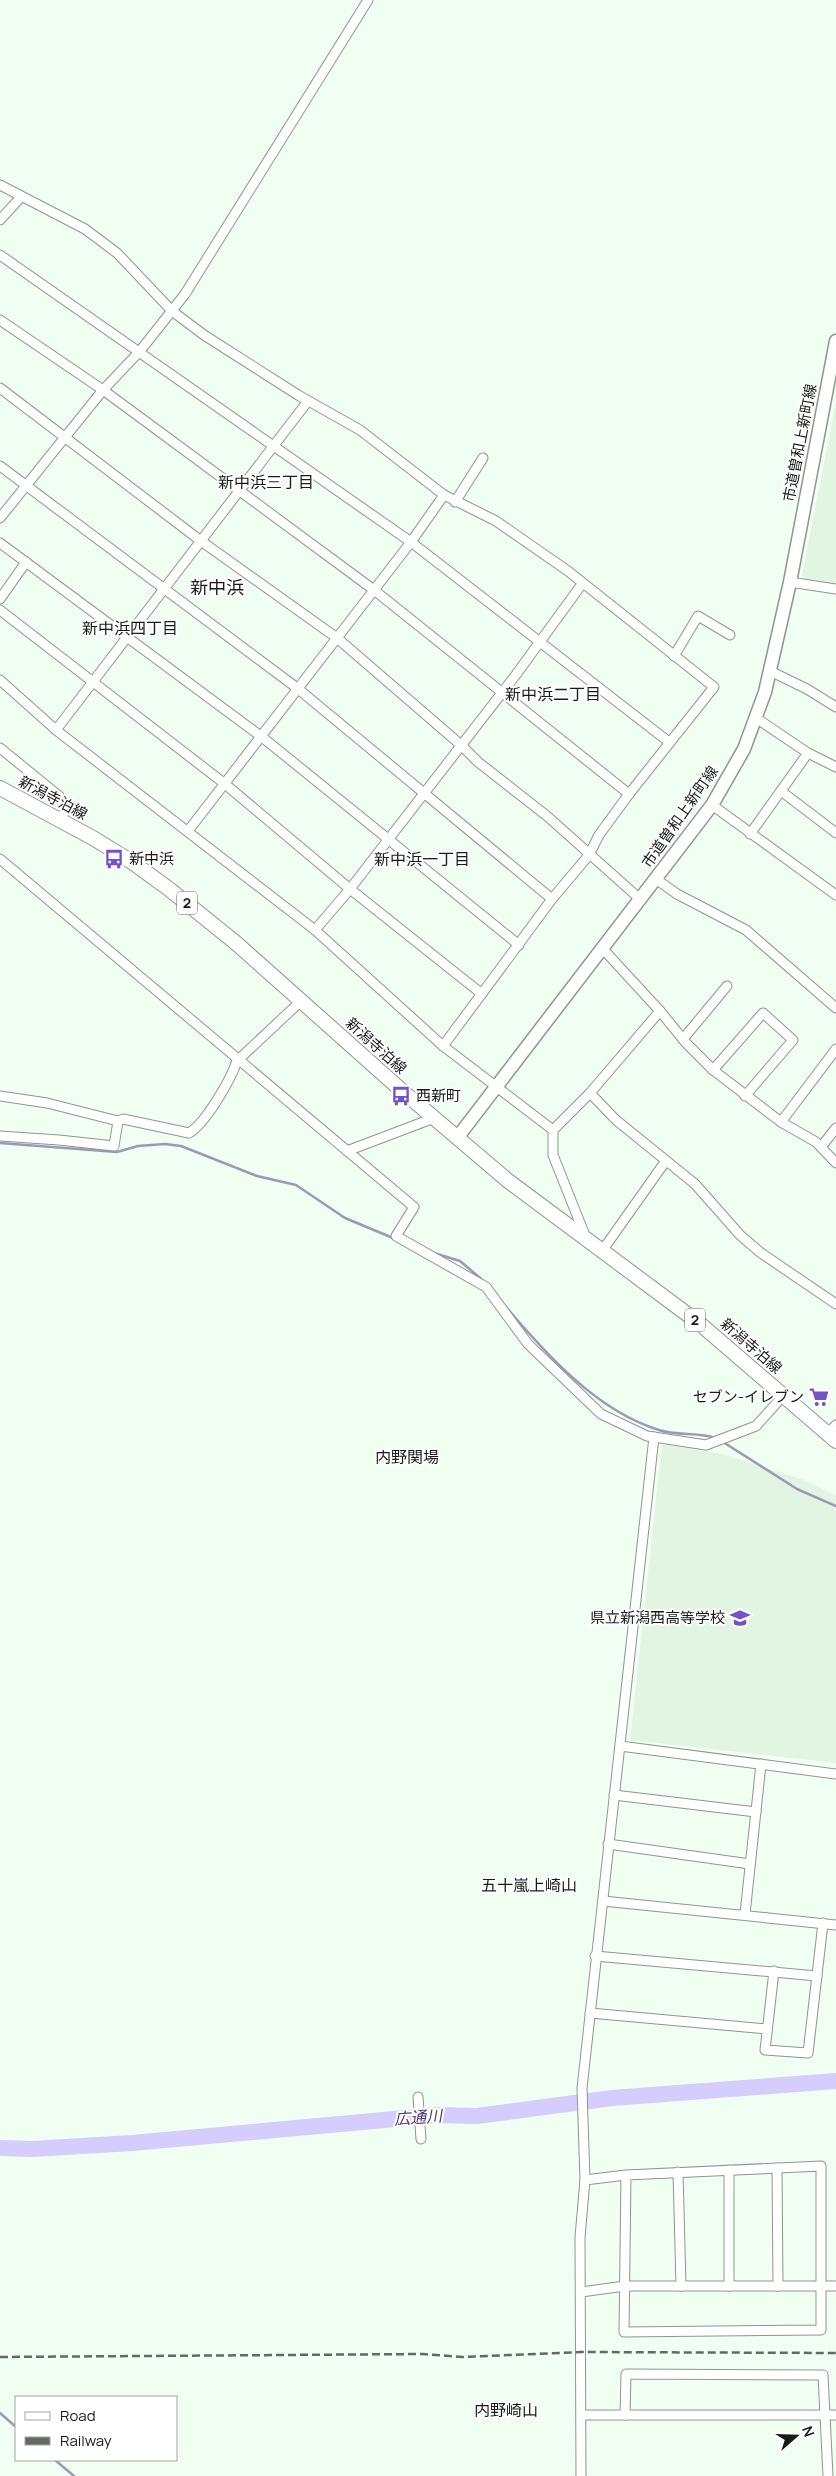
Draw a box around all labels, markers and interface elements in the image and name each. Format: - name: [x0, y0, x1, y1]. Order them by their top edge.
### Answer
- street label: 市道曽和上新町線: [778, 382, 821, 504]
- district label: 新中浜三丁目: [218, 471, 314, 493]
- district label: 新中浜: [190, 575, 244, 599]
- district label: 新中浜四丁目: [82, 617, 178, 639]
- district label: 新中浜二丁目: [505, 683, 601, 705]
- street label: 市道曽和上新町線: [637, 762, 723, 872]
- street label: 新潟寺泊線: [15, 771, 91, 824]
- bus stop icon: 新中浜: [103, 848, 125, 870]
- place label: 新中浜: [129, 848, 174, 869]
- district label: 新中浜一丁目: [374, 848, 470, 870]
- road number: 2: [177, 891, 197, 914]
- street label: 新潟寺泊線: [341, 1013, 411, 1079]
- bus stop icon: 西新町: [390, 1085, 412, 1107]
- place label: 西新町: [416, 1085, 461, 1106]
- road number: 2: [685, 1308, 705, 1332]
- street label: 新潟寺泊線: [716, 1313, 787, 1378]
- place label: セブン-イレブン: [693, 1386, 804, 1407]
- supermarket icon: セブン-イレブン: [808, 1386, 830, 1408]
- district label: 内野関場: [375, 1446, 439, 1468]
- place label: 県立新潟西高等学校: [590, 1607, 725, 1628]
- school or university icon: 県立新潟西高等学校: [729, 1607, 751, 1629]
- district label: 五十嵐上崎山: [481, 1874, 577, 1896]
- water label: 広通川: [393, 2104, 445, 2130]
- legend: [15, 2396, 178, 2461]
- district label: 内野崎山: [474, 2399, 538, 2421]
- text: Road: [60, 2405, 96, 2426]
- north arrow: [771, 2411, 821, 2461]
- text: N: [798, 2423, 819, 2439]
- text: Railway: [60, 2430, 112, 2451]

